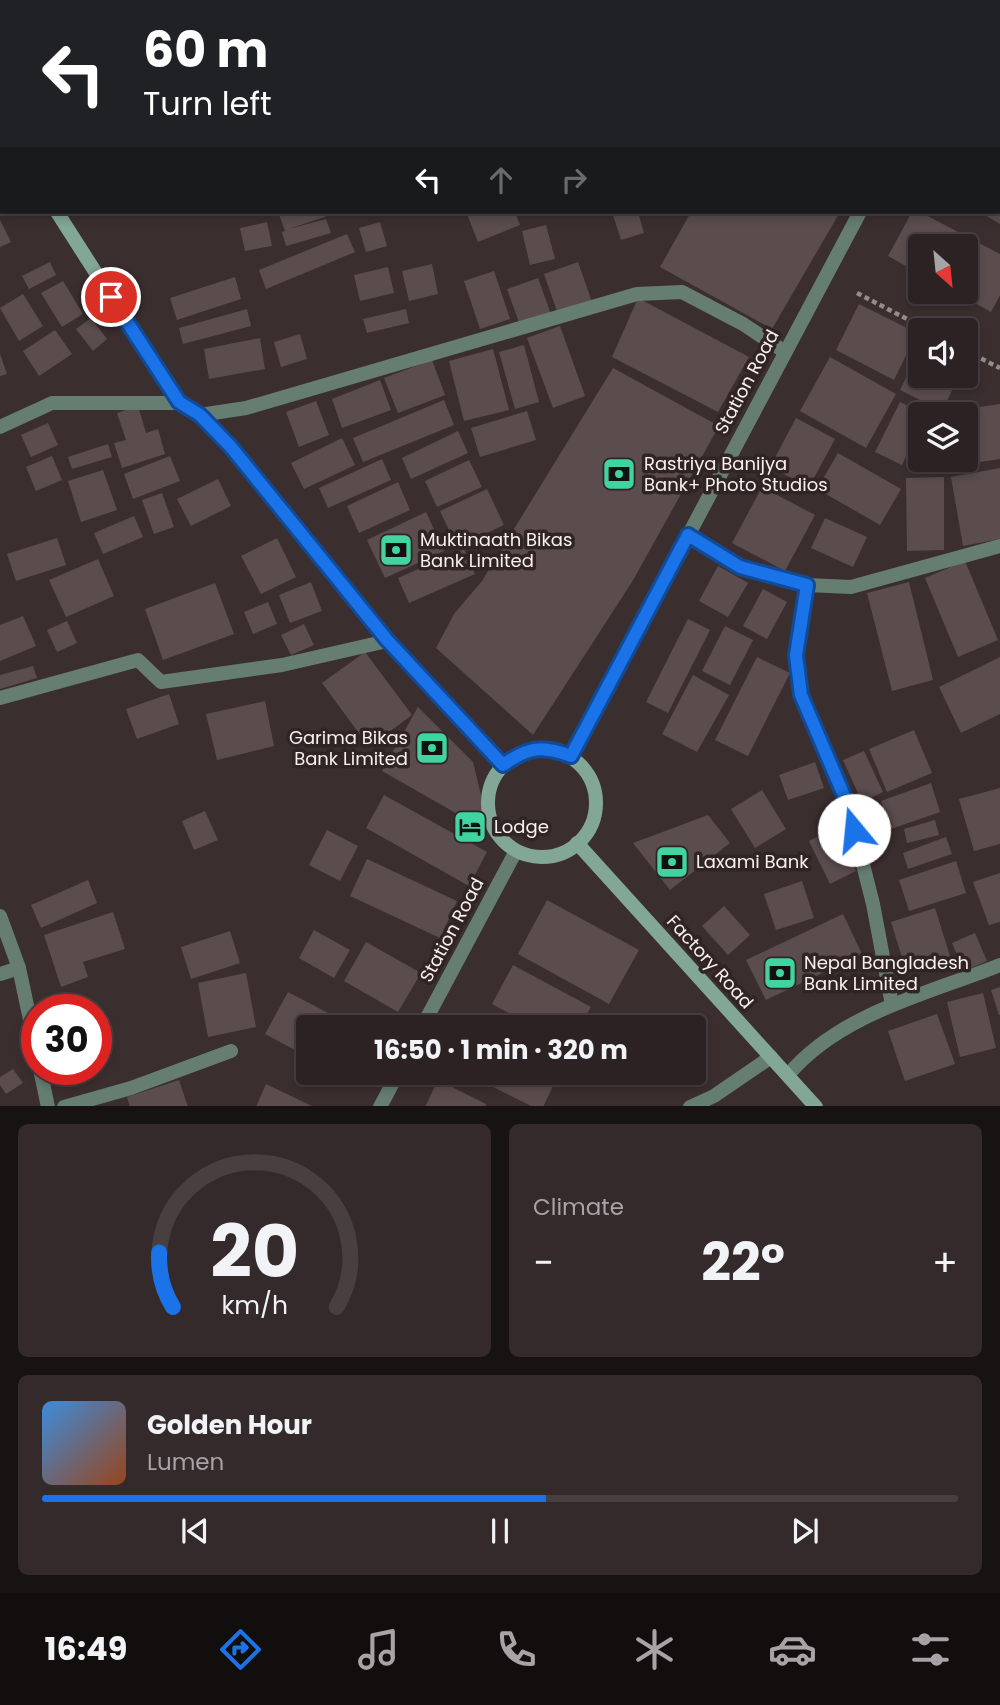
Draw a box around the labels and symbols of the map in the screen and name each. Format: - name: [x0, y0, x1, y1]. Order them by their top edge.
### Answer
- north arrow: [908, 234, 978, 304]
- pin: [81, 267, 141, 327]
- street label: Station Road: [709, 325, 785, 438]
- place label: Rastriya Banijya Bank+ Photo Studios: [644, 451, 828, 497]
- bank icon: Rastriya Banijya Bank+ Photo Studios: [600, 455, 638, 493]
- place label: Muktinaath Bikas Bank Limited: [420, 527, 572, 573]
- bank icon: Muktinaath Bikas Bank Limited: [377, 531, 415, 569]
- place label: Garima Bikas Bank Limited: [289, 725, 408, 771]
- bank icon: Garima Bikas Bank Limited: [413, 729, 451, 767]
- position arrow: [817, 793, 891, 867]
- hotel icon: Lodge: [451, 808, 489, 846]
- place label: Lodge: [494, 814, 549, 839]
- bank icon: Laxami Bank: [653, 843, 691, 881]
- place label: Laxami Bank: [696, 849, 809, 874]
- street label: Station Road: [414, 873, 490, 986]
- street label: Factory Road: [661, 909, 759, 1014]
- place label: Nepal Bangladesh Bank Limited: [804, 950, 969, 996]
- bank icon: Nepal Bangladesh Bank Limited: [761, 954, 799, 992]
- speed limit sign: 30: [21, 994, 112, 1085]

